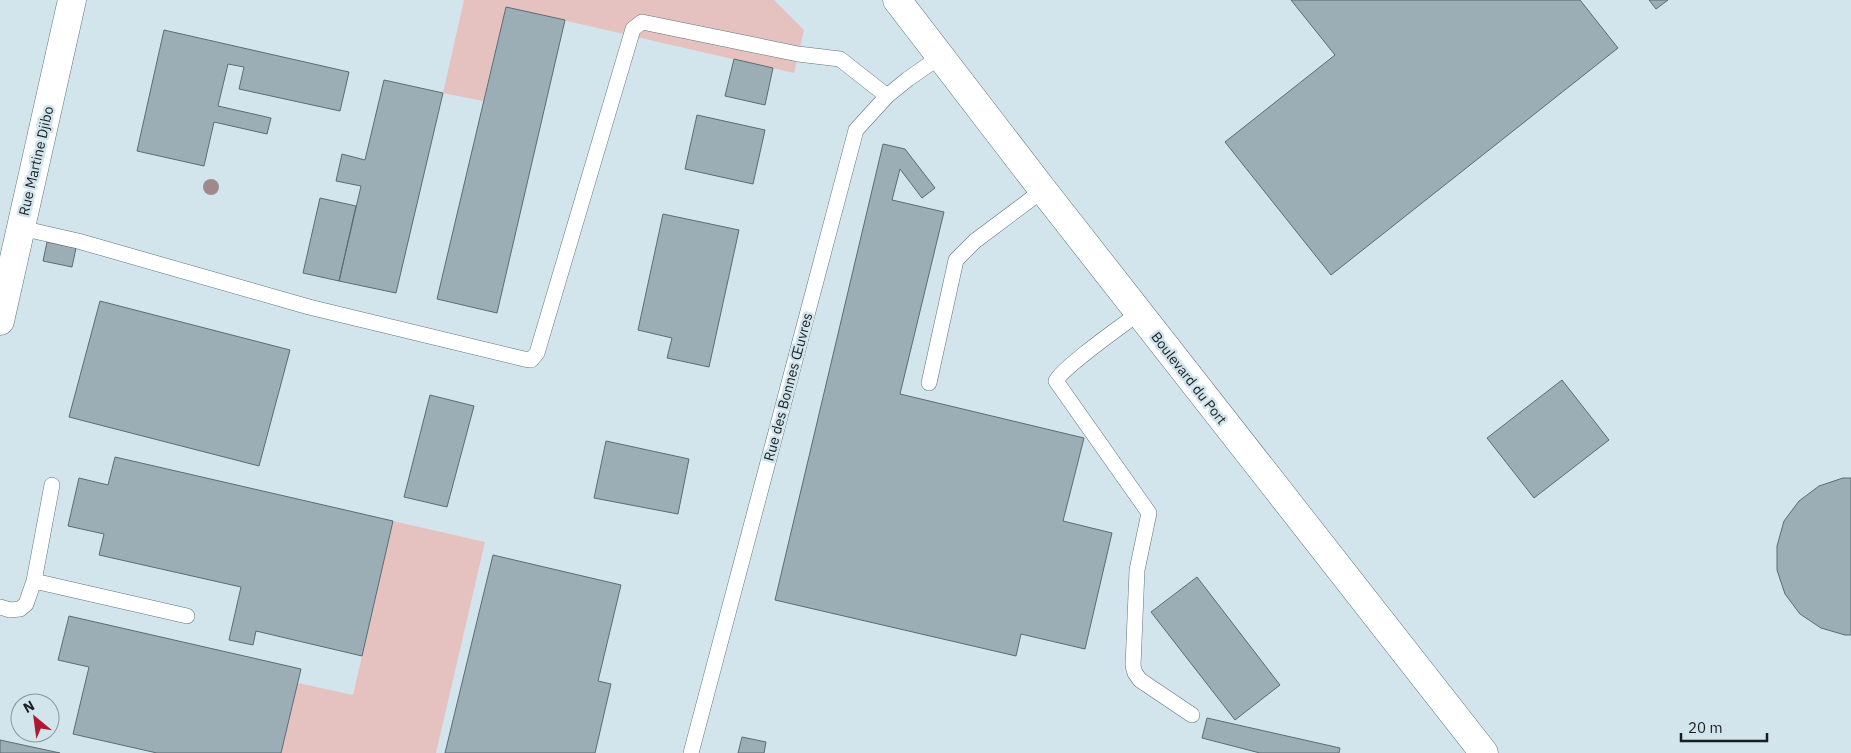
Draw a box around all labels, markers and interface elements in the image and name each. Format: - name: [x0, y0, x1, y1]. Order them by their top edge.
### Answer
- street label: Rue Martine Djibo: [15, 104, 57, 217]
- street label: Rue des Bonnes Œuvres: [760, 311, 817, 463]
- street label: Boulevard du Port: [1147, 328, 1231, 428]
- north arrow: [10, 693, 60, 743]
- text: N: [20, 696, 37, 717]
- scale bar: [1681, 710, 1767, 742]
- text: 20 m: [1688, 718, 1723, 737]

